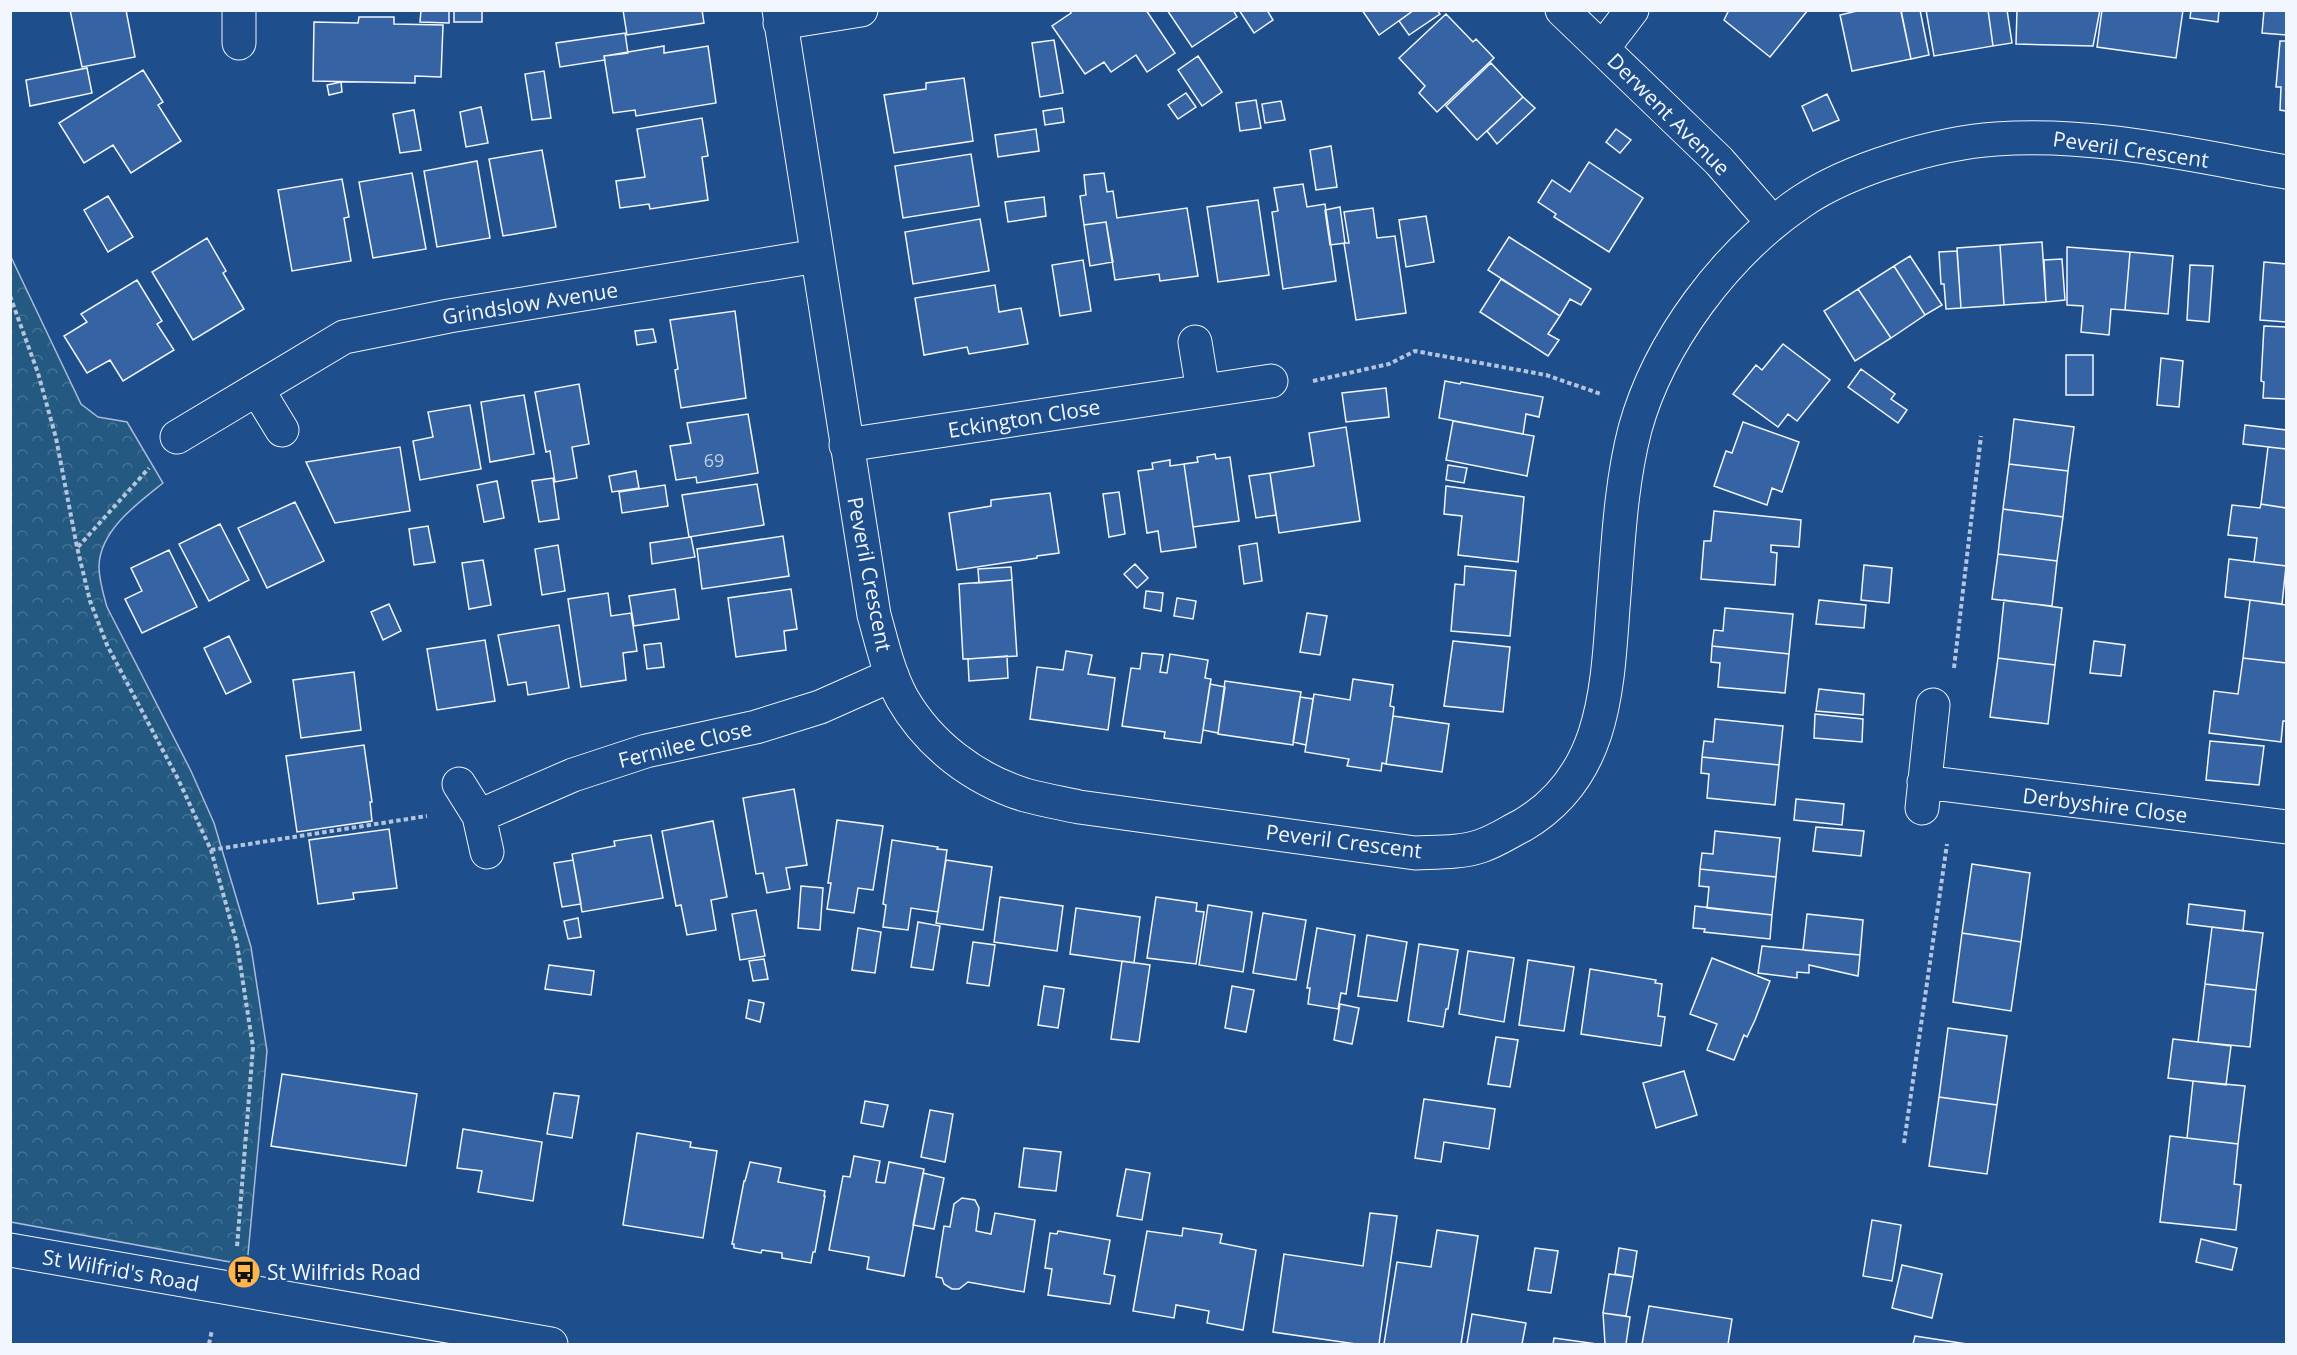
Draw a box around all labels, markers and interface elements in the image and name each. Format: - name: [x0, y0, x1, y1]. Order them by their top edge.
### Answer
- street label: Derwent Avenue: [1602, 47, 1736, 181]
- street label: Peveril Crescent: [2051, 124, 2211, 174]
- street label: Grindslow Avenue: [440, 275, 620, 331]
- street label: Eckington Close: [946, 392, 1102, 444]
- house number: 69: [704, 448, 724, 472]
- street label: Peveril Crescent: [841, 494, 899, 654]
- street label: Fernilee Close: [615, 714, 755, 774]
- street label: Derbyshire Close: [2021, 781, 2189, 829]
- street label: Peveril Crescent: [1264, 818, 1424, 864]
- street label: St Wilfrid's Road: [41, 1242, 201, 1298]
- bus stop icon: St Wilfrids Road: [226, 1254, 262, 1290]
- place label: St Wilfrids Road: [267, 1258, 421, 1286]

